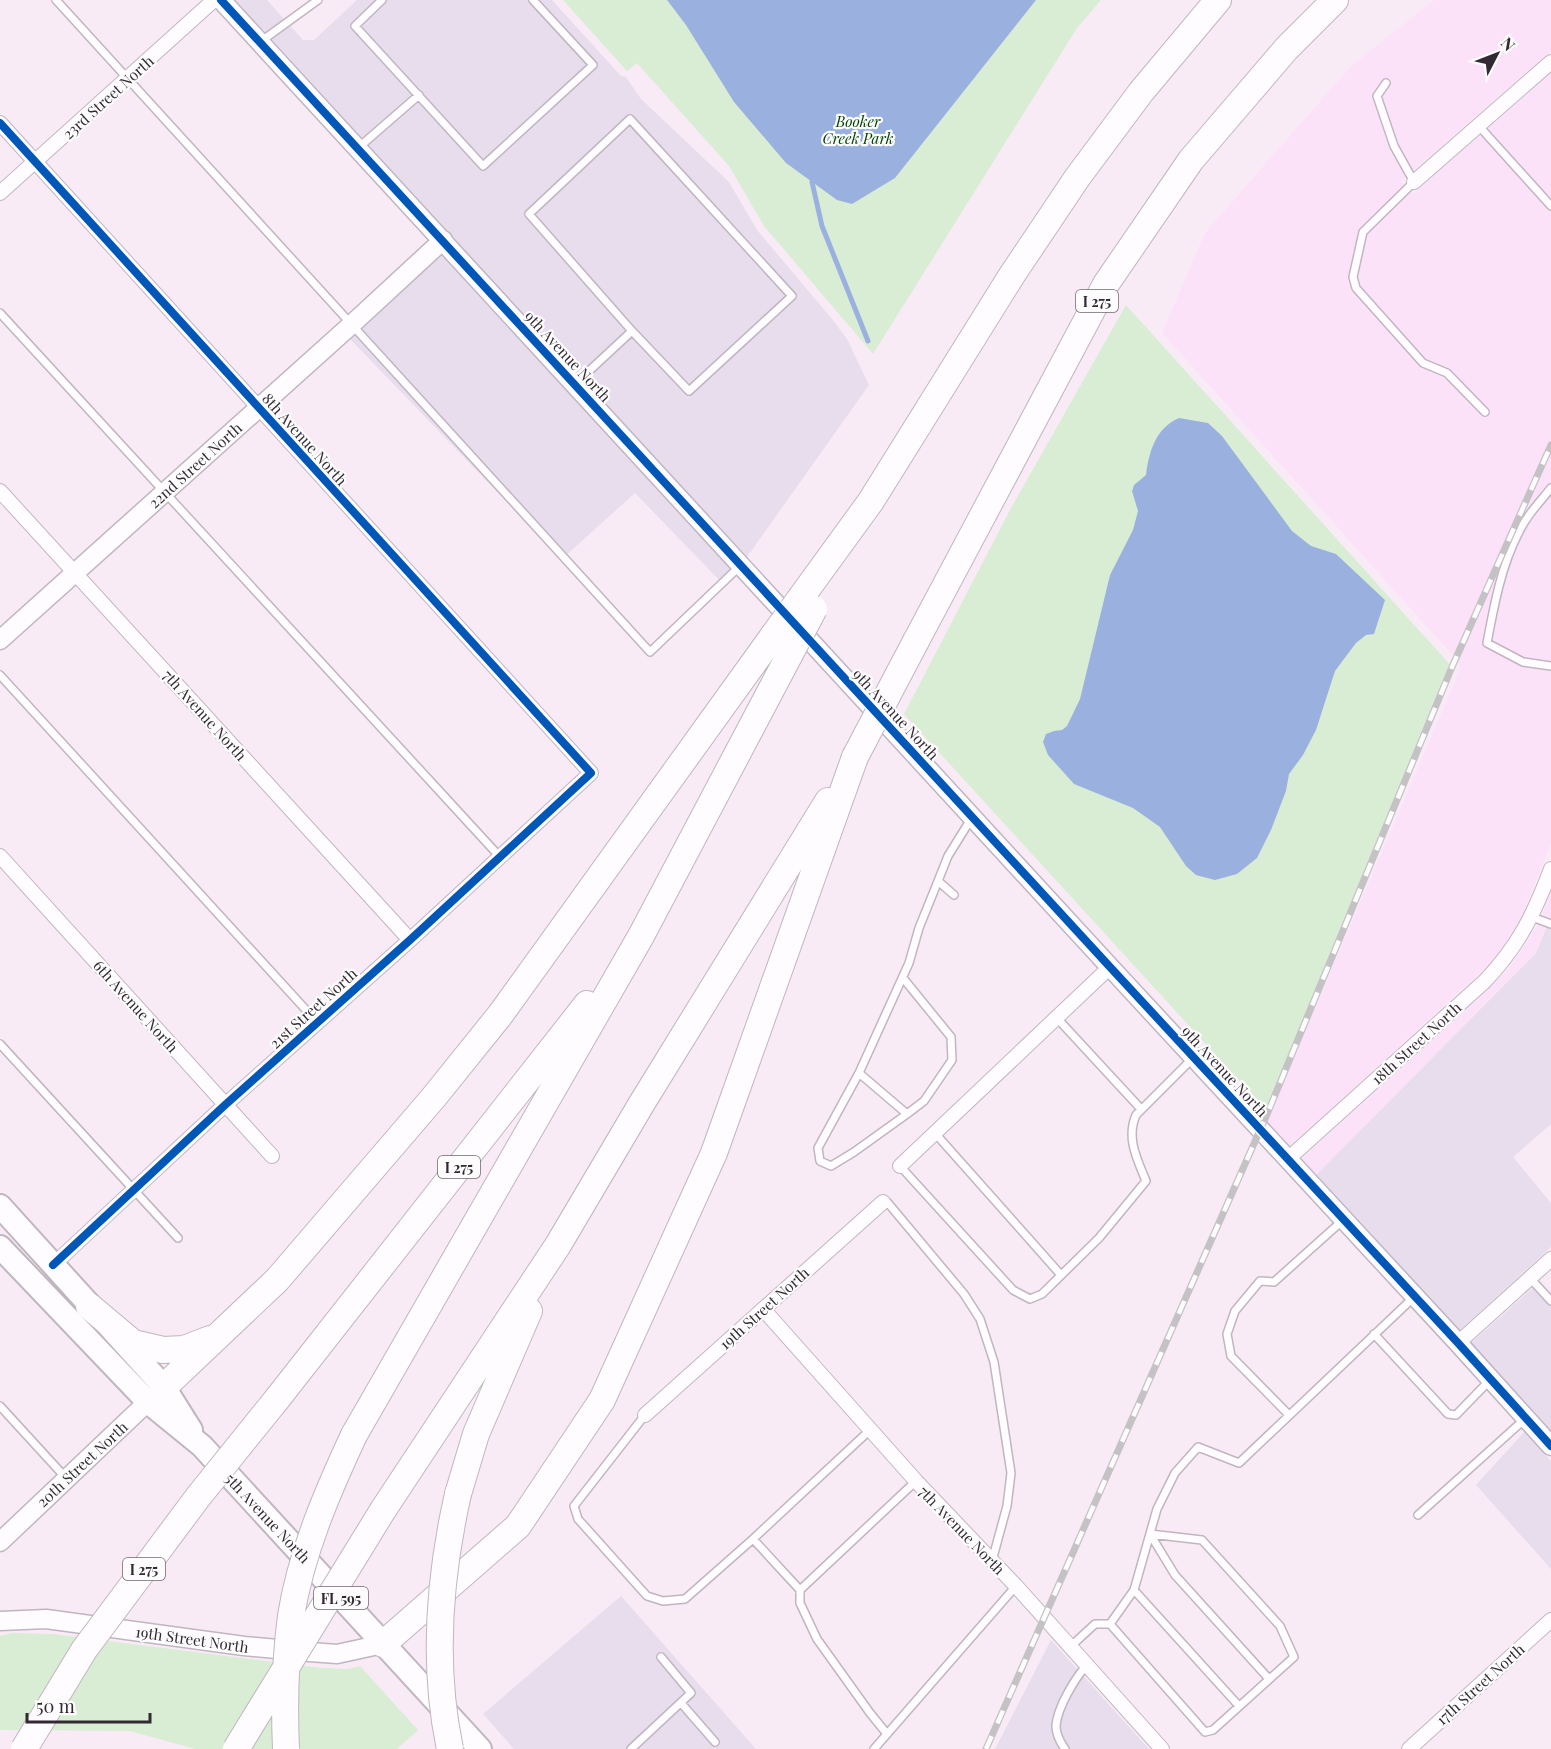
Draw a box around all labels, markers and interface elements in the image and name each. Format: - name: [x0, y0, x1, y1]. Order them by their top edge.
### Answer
- north arrow: [1467, 24, 1527, 84]
- text: N: [1497, 32, 1520, 55]
- street label: 23rd Street North: [58, 51, 158, 143]
- park label: Booker Creek Park: [822, 111, 894, 148]
- road number: I 275: [1076, 290, 1118, 312]
- street label: 9th Avenue North: [521, 306, 616, 406]
- street label: 8th Avenue North: [258, 389, 352, 490]
- street label: 22nd Street North: [144, 418, 246, 512]
- street label: 9th Avenue North: [849, 664, 944, 764]
- street label: 7th Avenue North: [159, 665, 251, 765]
- street label: 6th Avenue North: [89, 956, 183, 1057]
- street label: 21st Street North: [265, 963, 361, 1053]
- street label: 18th Street North: [1367, 997, 1465, 1089]
- street label: 9th Avenue North: [1178, 1021, 1273, 1121]
- road number: I 275: [438, 1156, 480, 1178]
- street label: 19th Street North: [715, 1262, 813, 1354]
- street label: 20th Street North: [32, 1417, 132, 1511]
- street label: 5th Avenue North: [221, 1469, 315, 1567]
- street label: 7th Avenue North: [915, 1481, 1010, 1579]
- road number: I 275: [123, 1558, 165, 1580]
- road number: FL 595: [314, 1587, 368, 1609]
- street label: 19th Street North: [134, 1621, 250, 1657]
- street label: 17th Street North: [1431, 1639, 1529, 1729]
- scale bar: [27, 1686, 150, 1724]
- text: 50 m: [36, 1694, 75, 1718]

